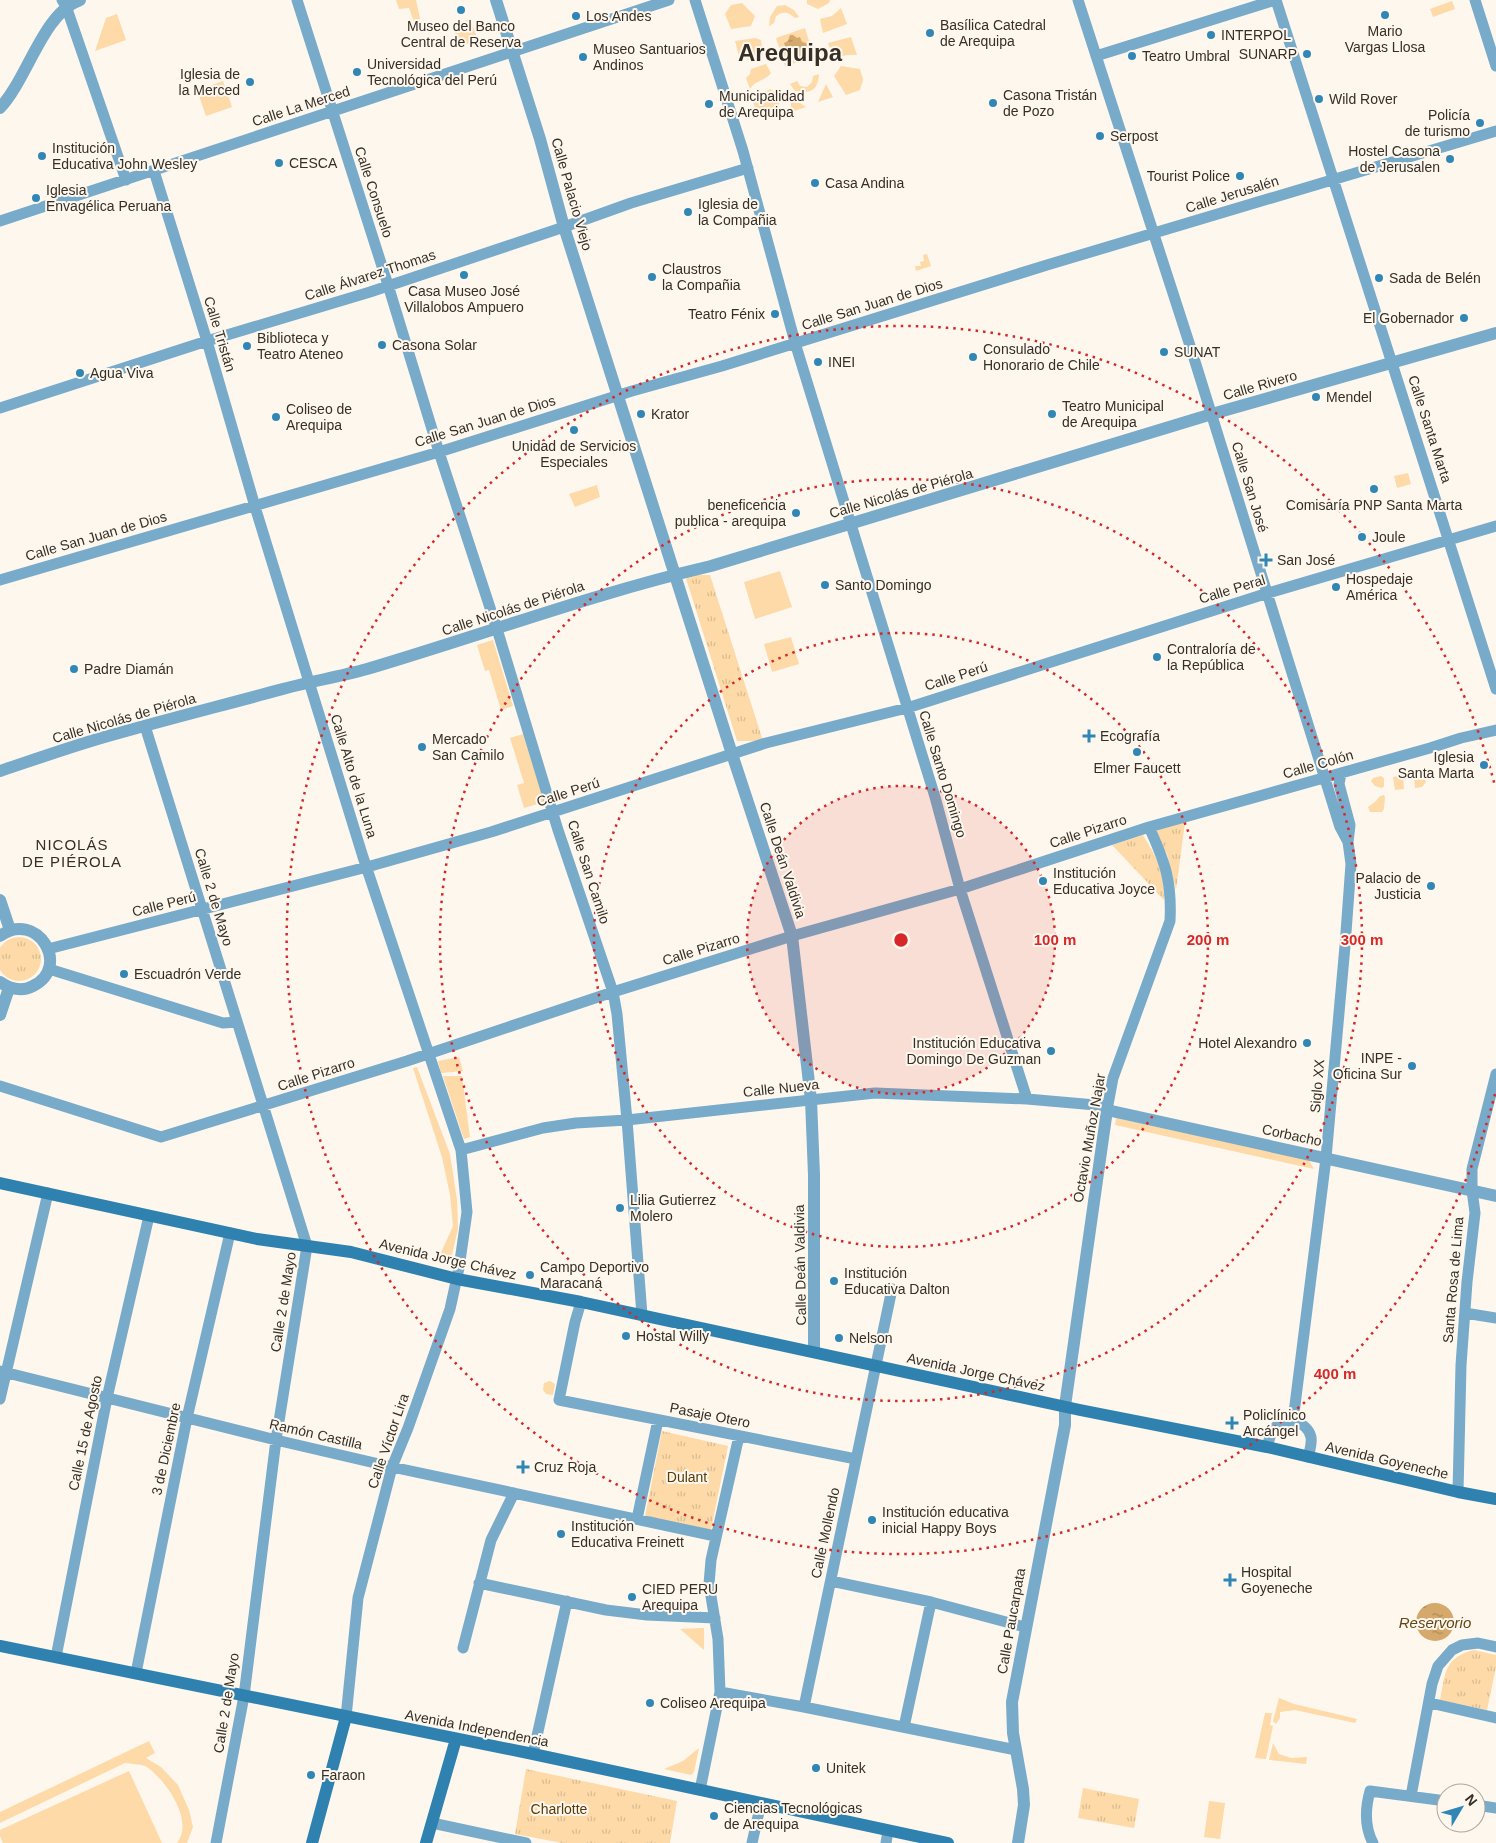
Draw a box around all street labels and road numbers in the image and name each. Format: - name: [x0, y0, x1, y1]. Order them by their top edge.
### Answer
- street label: Calle La Merced: [250, 83, 352, 129]
- street label: Calle Palacio Viejo: [548, 136, 596, 252]
- street label: Calle Consuelo: [352, 144, 396, 240]
- street label: Calle Jerusalén: [1184, 172, 1280, 216]
- street label: Calle Álvarez Thomas: [303, 246, 437, 304]
- street label: Calle San Juan de Dios: [800, 275, 944, 333]
- street label: Calle Tristán: [201, 294, 239, 374]
- street label: Calle Rivero: [1221, 367, 1299, 403]
- street label: Calle Santa Marta: [1405, 373, 1455, 485]
- street label: Calle San Juan de Dios: [413, 392, 557, 450]
- street label: Calle San José: [1229, 440, 1271, 535]
- street label: Calle Nicolás de Piérola: [827, 465, 975, 521]
- street label: Calle San Juan de Dios: [23, 508, 169, 564]
- street label: Calle Peral: [1197, 571, 1267, 607]
- street label: Calle Nicolás de Piérola: [440, 577, 586, 639]
- street label: Calle Perú: [922, 658, 990, 694]
- street label: Calle Nicolás de Piérola: [50, 690, 198, 746]
- street label: Calle Santo Domingo: [916, 708, 970, 840]
- street label: Calle Alto de la Luna: [328, 712, 380, 840]
- street label: Calle Colón: [1281, 746, 1355, 782]
- street label: Calle Perú: [534, 774, 602, 810]
- street label: Calle Deán Valdivia: [757, 800, 809, 920]
- street label: Calle Pizarro: [1047, 811, 1129, 851]
- street label: Calle San Camilo: [565, 818, 613, 926]
- street label: Calle 2 de Mayo: [192, 846, 237, 948]
- street label: Calle Perú: [130, 888, 198, 920]
- street label: Calle Pizarro: [660, 930, 742, 968]
- street label: Calle Pizarro: [275, 1054, 357, 1094]
- street label: Siglo XX: [1307, 1058, 1327, 1113]
- street label: Octavio Muñoz Najar: [1070, 1072, 1108, 1204]
- street label: Calle Nueva: [742, 1076, 820, 1100]
- street label: Corbacho: [1261, 1121, 1324, 1149]
- street label: Calle Deán Valdivia: [791, 1204, 809, 1326]
- street label: Santa Rosa de Lima: [1440, 1216, 1467, 1344]
- street label: Avenida Jorge Chávez: [378, 1235, 518, 1283]
- street label: Calle 2 de Mayo: [267, 1251, 299, 1353]
- street label: Avenida Jorge Chávez: [906, 1350, 1046, 1394]
- street label: Calle 15 de Agosto: [65, 1374, 105, 1492]
- street label: Calle Víctor Lira: [364, 1391, 412, 1491]
- street label: Pasaje Otero: [668, 1399, 752, 1431]
- street label: 3 de Diciembre: [148, 1401, 184, 1497]
- street label: Ramón Castilla: [268, 1416, 364, 1453]
- street label: Avenida Goyeneche: [1324, 1438, 1450, 1482]
- street label: Calle Mollendo: [808, 1486, 842, 1580]
- street label: Calle Paucarpata: [994, 1567, 1028, 1675]
- street label: Calle 2 de Mayo: [210, 1652, 242, 1754]
- street label: Avenida Independencia: [404, 1706, 550, 1750]

